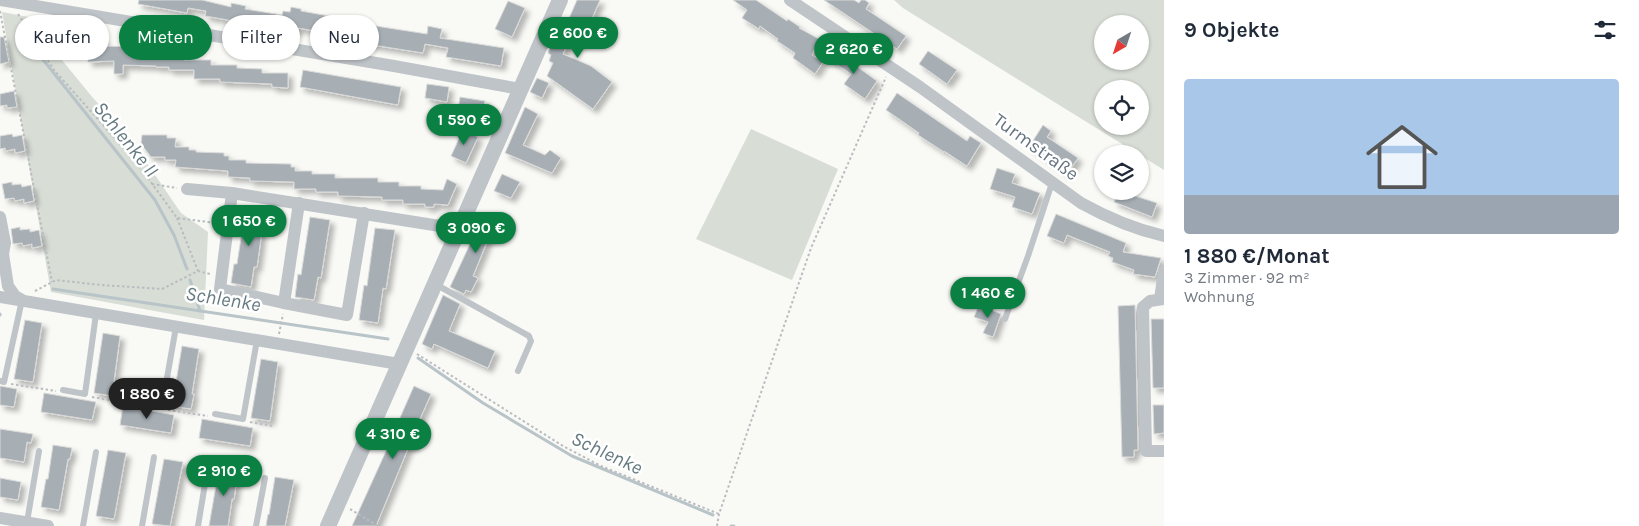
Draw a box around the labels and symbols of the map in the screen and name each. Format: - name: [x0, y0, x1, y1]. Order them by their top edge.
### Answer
- north arrow: [1094, 15, 1149, 70]
- pin: 2 600 €: [532, 17, 624, 59]
- pin: 2 620 €: [808, 32, 900, 75]
- water label: Schlenke II: [89, 97, 163, 181]
- pin: 1 590 €: [418, 104, 510, 146]
- street label: Turmstraße: [989, 109, 1083, 185]
- pin: 1 650 €: [203, 204, 295, 247]
- pin: 3 090 €: [430, 212, 522, 254]
- pin: 1 460 €: [942, 276, 1034, 319]
- water label: Schlenke: [184, 282, 262, 316]
- pin: 1 880 €: [101, 378, 193, 420]
- pin: 4 310 €: [347, 418, 439, 460]
- water label: Schlenke: [568, 427, 646, 479]
- pin: 2 910 €: [178, 454, 270, 497]

